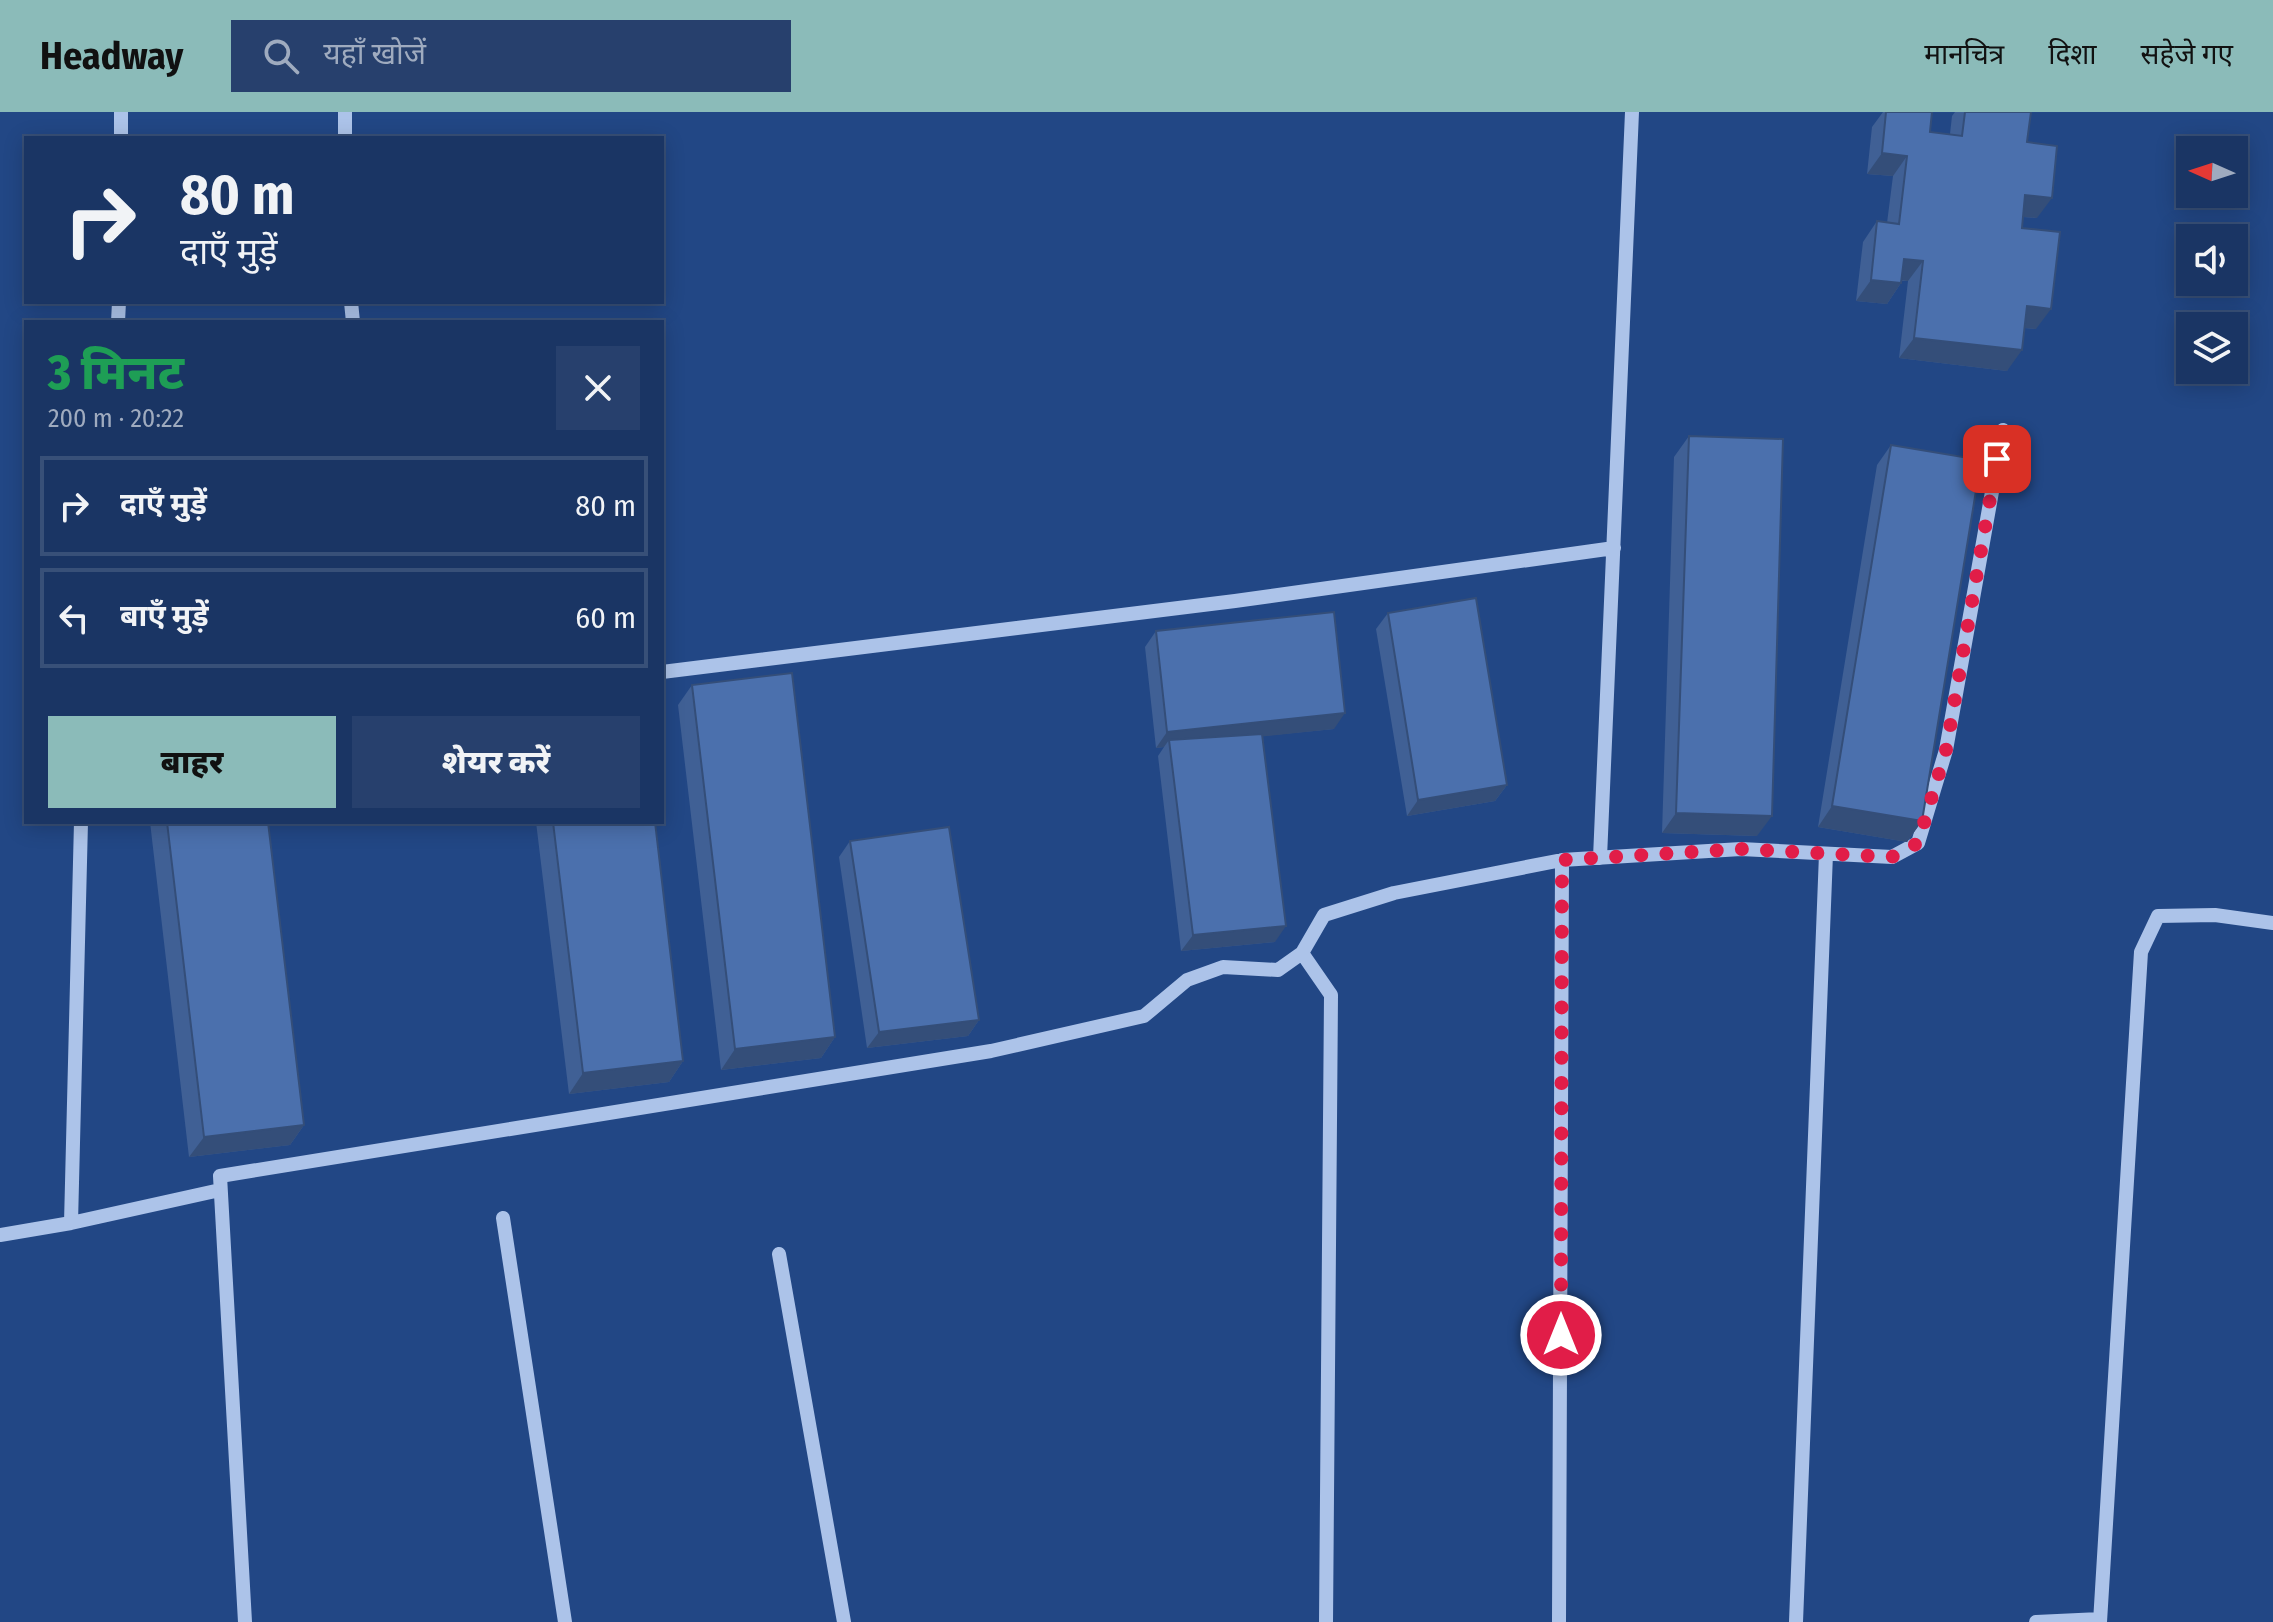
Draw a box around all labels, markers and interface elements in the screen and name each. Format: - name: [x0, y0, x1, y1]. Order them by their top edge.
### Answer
- search box: [231, 20, 791, 92]
- text: Headway: [40, 33, 183, 79]
- icon: search: [259, 34, 303, 78]
- text: यहाँ खोजें: [323, 36, 426, 72]
- text: मानचित्र: [1924, 38, 2004, 71]
- text: दिशा: [2048, 38, 2097, 71]
- text: सहेजे गए: [2141, 38, 2233, 71]
- north arrow: [2176, 136, 2248, 208]
- map controls: [2176, 136, 2248, 384]
- text: 80 m: [180, 162, 295, 229]
- icon: right: [48, 168, 152, 272]
- button: sound: [2176, 224, 2248, 296]
- text: दाएँ मुड़ें: [180, 230, 278, 274]
- button: layers: [2176, 312, 2248, 384]
- text: 3 मिनट: [48, 344, 184, 402]
- button: close: [556, 346, 640, 430]
- text: 200 m · 20:22: [48, 403, 184, 434]
- pin: [1963, 425, 2031, 493]
- icon: arrive: [1975, 437, 2019, 481]
- icon: right: [52, 484, 96, 528]
- text: दाएँ मुड़ें: [120, 486, 207, 522]
- text: 80 m: [575, 488, 636, 524]
- icon: left: [52, 596, 96, 640]
- text: बाएँ मुड़ें: [120, 598, 209, 634]
- text: 60 m: [575, 600, 636, 636]
- button: बाहर: [48, 716, 336, 808]
- button: शेयर करें: [352, 716, 640, 808]
- position arrow: [1519, 1293, 1603, 1377]

